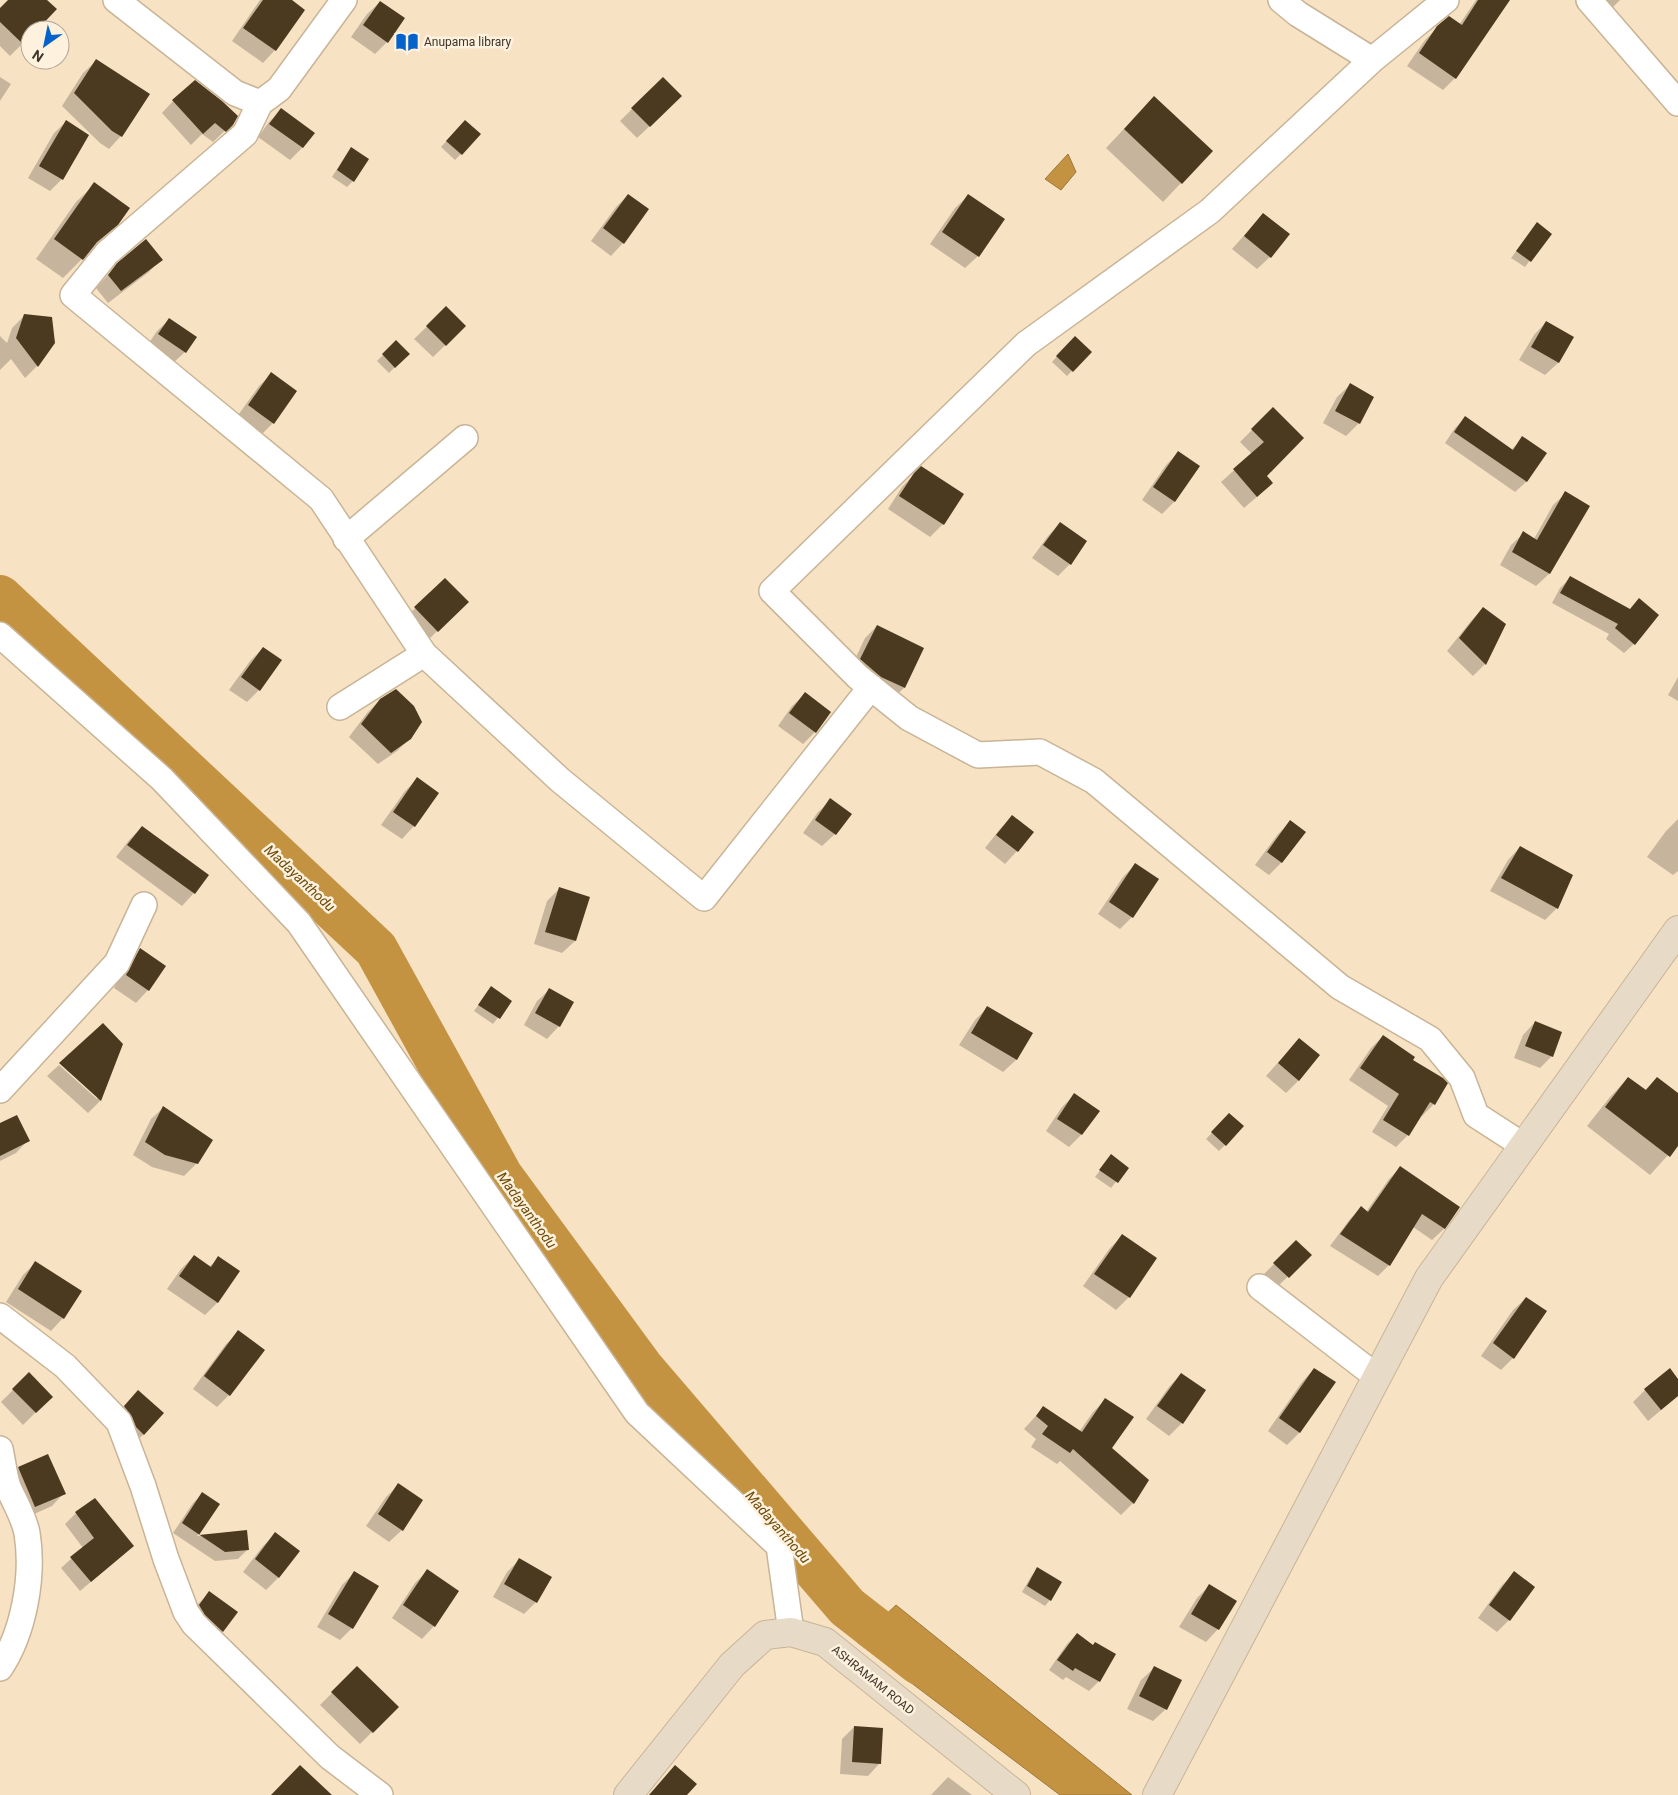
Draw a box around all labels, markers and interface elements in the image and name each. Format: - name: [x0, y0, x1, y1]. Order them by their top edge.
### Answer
- north arrow: [20, 20, 70, 70]
- library icon: Anupama library: [394, 29, 420, 55]
- place label: Anupama library: [424, 35, 511, 49]
- text: N: [29, 46, 46, 65]
- water label: Madayanthodu: [262, 841, 339, 915]
- water label: Madayanthodu: [494, 1169, 560, 1252]
- water label: Madayanthodu: [742, 1488, 814, 1567]
- street label: ASHRAMAM ROAD: [829, 1643, 917, 1718]

